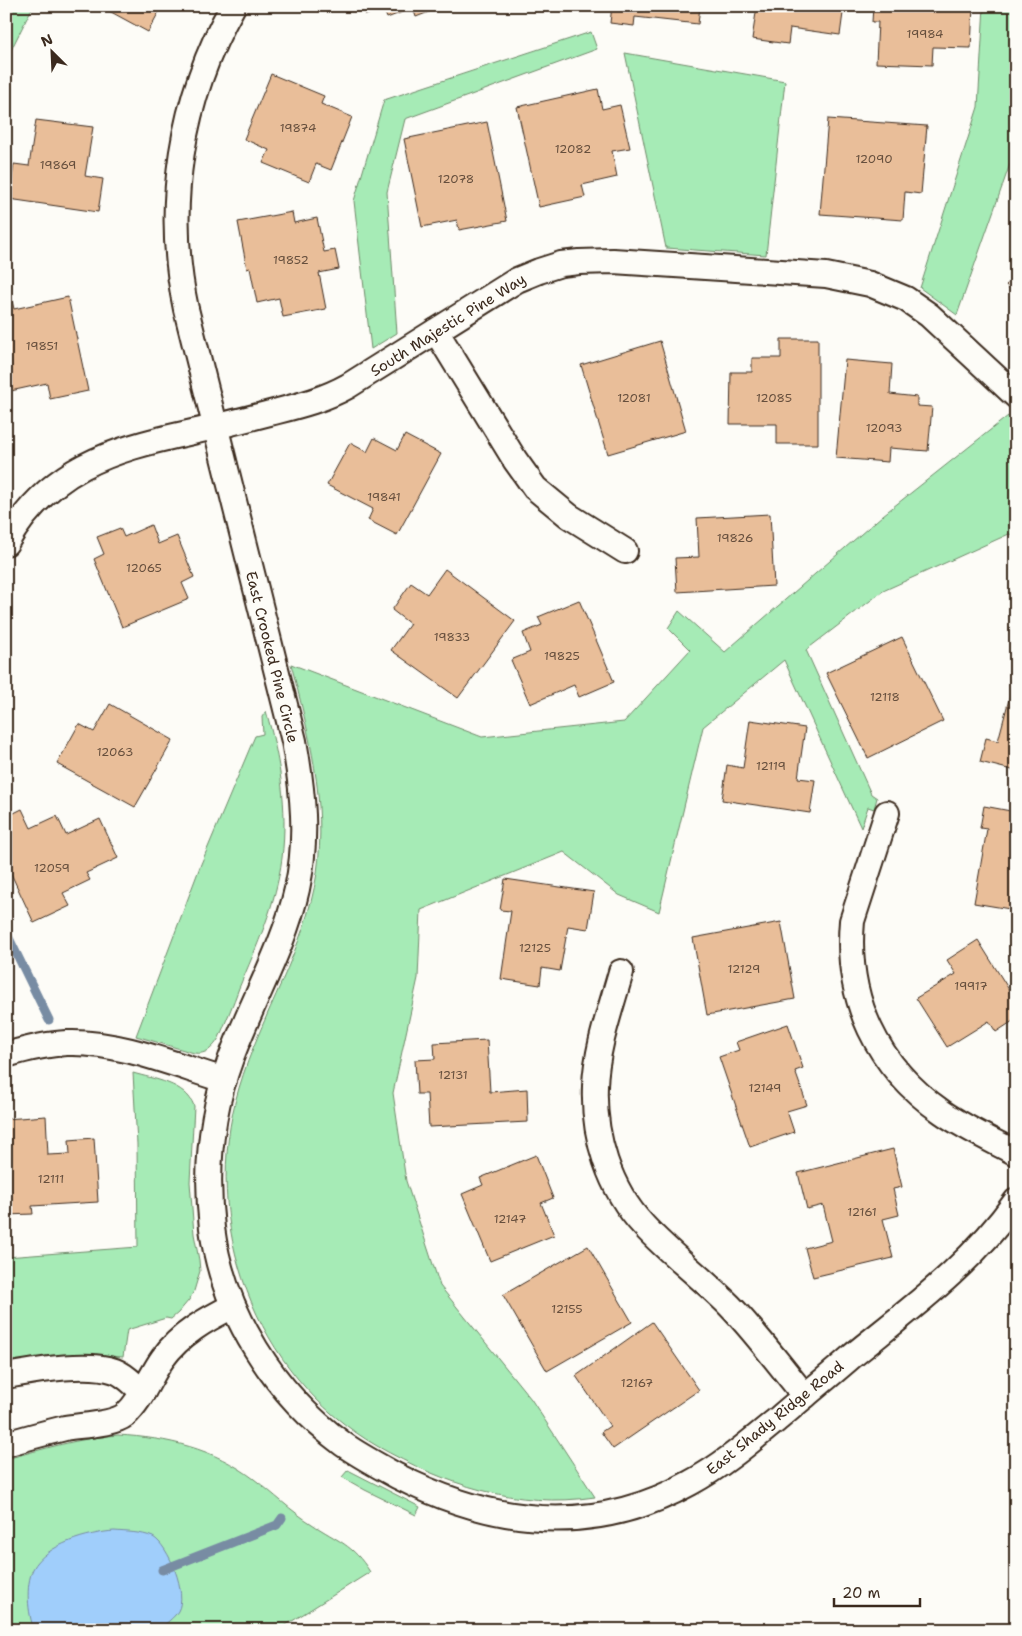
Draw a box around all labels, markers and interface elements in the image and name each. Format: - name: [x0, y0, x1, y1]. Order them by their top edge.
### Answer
- house number: 19984: [907, 26, 943, 42]
- north arrow: [28, 28, 78, 78]
- text: N: [38, 30, 55, 51]
- house number: 19874: [280, 120, 316, 136]
- house number: 12082: [555, 141, 591, 157]
- house number: 12090: [855, 151, 893, 167]
- house number: 19869: [40, 157, 76, 173]
- house number: 12078: [438, 171, 474, 187]
- house number: 19852: [273, 252, 309, 268]
- street label: South Majestic Pine Way: [367, 269, 529, 381]
- house number: 19851: [26, 338, 58, 354]
- house number: 12081: [617, 390, 651, 406]
- house number: 12085: [756, 390, 792, 406]
- house number: 12093: [866, 420, 902, 436]
- house number: 19841: [367, 489, 401, 505]
- house number: 19826: [717, 530, 753, 546]
- house number: 12065: [126, 560, 162, 576]
- street label: East Crooked Pine Circle: [241, 569, 303, 745]
- house number: 19833: [434, 629, 470, 645]
- house number: 19825: [544, 648, 580, 664]
- house number: 12118: [870, 689, 900, 705]
- house number: 12063: [97, 744, 133, 760]
- house number: 12119: [756, 758, 786, 774]
- house number: 12059: [34, 860, 70, 876]
- house number: 12125: [519, 940, 551, 956]
- house number: 12129: [728, 961, 760, 977]
- house number: 19917: [954, 978, 988, 994]
- house number: 12131: [438, 1067, 468, 1083]
- house number: 12149: [749, 1080, 781, 1096]
- house number: 12111: [38, 1171, 64, 1187]
- house number: 12161: [847, 1204, 877, 1220]
- house number: 12147: [494, 1211, 526, 1227]
- house number: 12155: [551, 1301, 583, 1317]
- street label: East Shady Ridge Road: [702, 1356, 848, 1480]
- house number: 12167: [621, 1375, 653, 1391]
- scale bar: [834, 1576, 921, 1608]
- text: 20 m: [842, 1583, 881, 1603]

